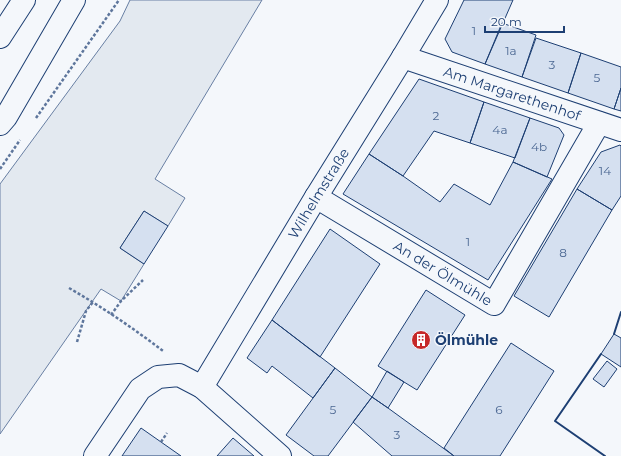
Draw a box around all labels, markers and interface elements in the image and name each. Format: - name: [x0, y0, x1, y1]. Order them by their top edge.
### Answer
- scale bar: [485, 8, 564, 34]
- text: 20 m: [491, 14, 522, 29]
- house number: 1: [472, 23, 476, 38]
- house number: 1a: [505, 43, 517, 58]
- house number: 3: [549, 57, 556, 72]
- street label: Am Margarethenhof: [441, 62, 584, 125]
- house number: 5: [594, 70, 601, 85]
- house number: 2: [433, 108, 440, 123]
- house number: 4a: [492, 122, 508, 137]
- house number: 4b: [531, 139, 547, 154]
- street label: Wilhelmstraße: [284, 145, 353, 242]
- house number: 14: [599, 163, 611, 178]
- house number: 1: [466, 234, 470, 249]
- street label: An der Ölmühle: [390, 237, 495, 310]
- house number: 8: [559, 245, 567, 260]
- building icon: Ölmühle: [410, 329, 432, 351]
- place label: Ölmühle: [435, 331, 498, 349]
- house number: 5: [330, 402, 337, 417]
- house number: 6: [495, 402, 503, 417]
- house number: 3: [394, 427, 401, 442]

